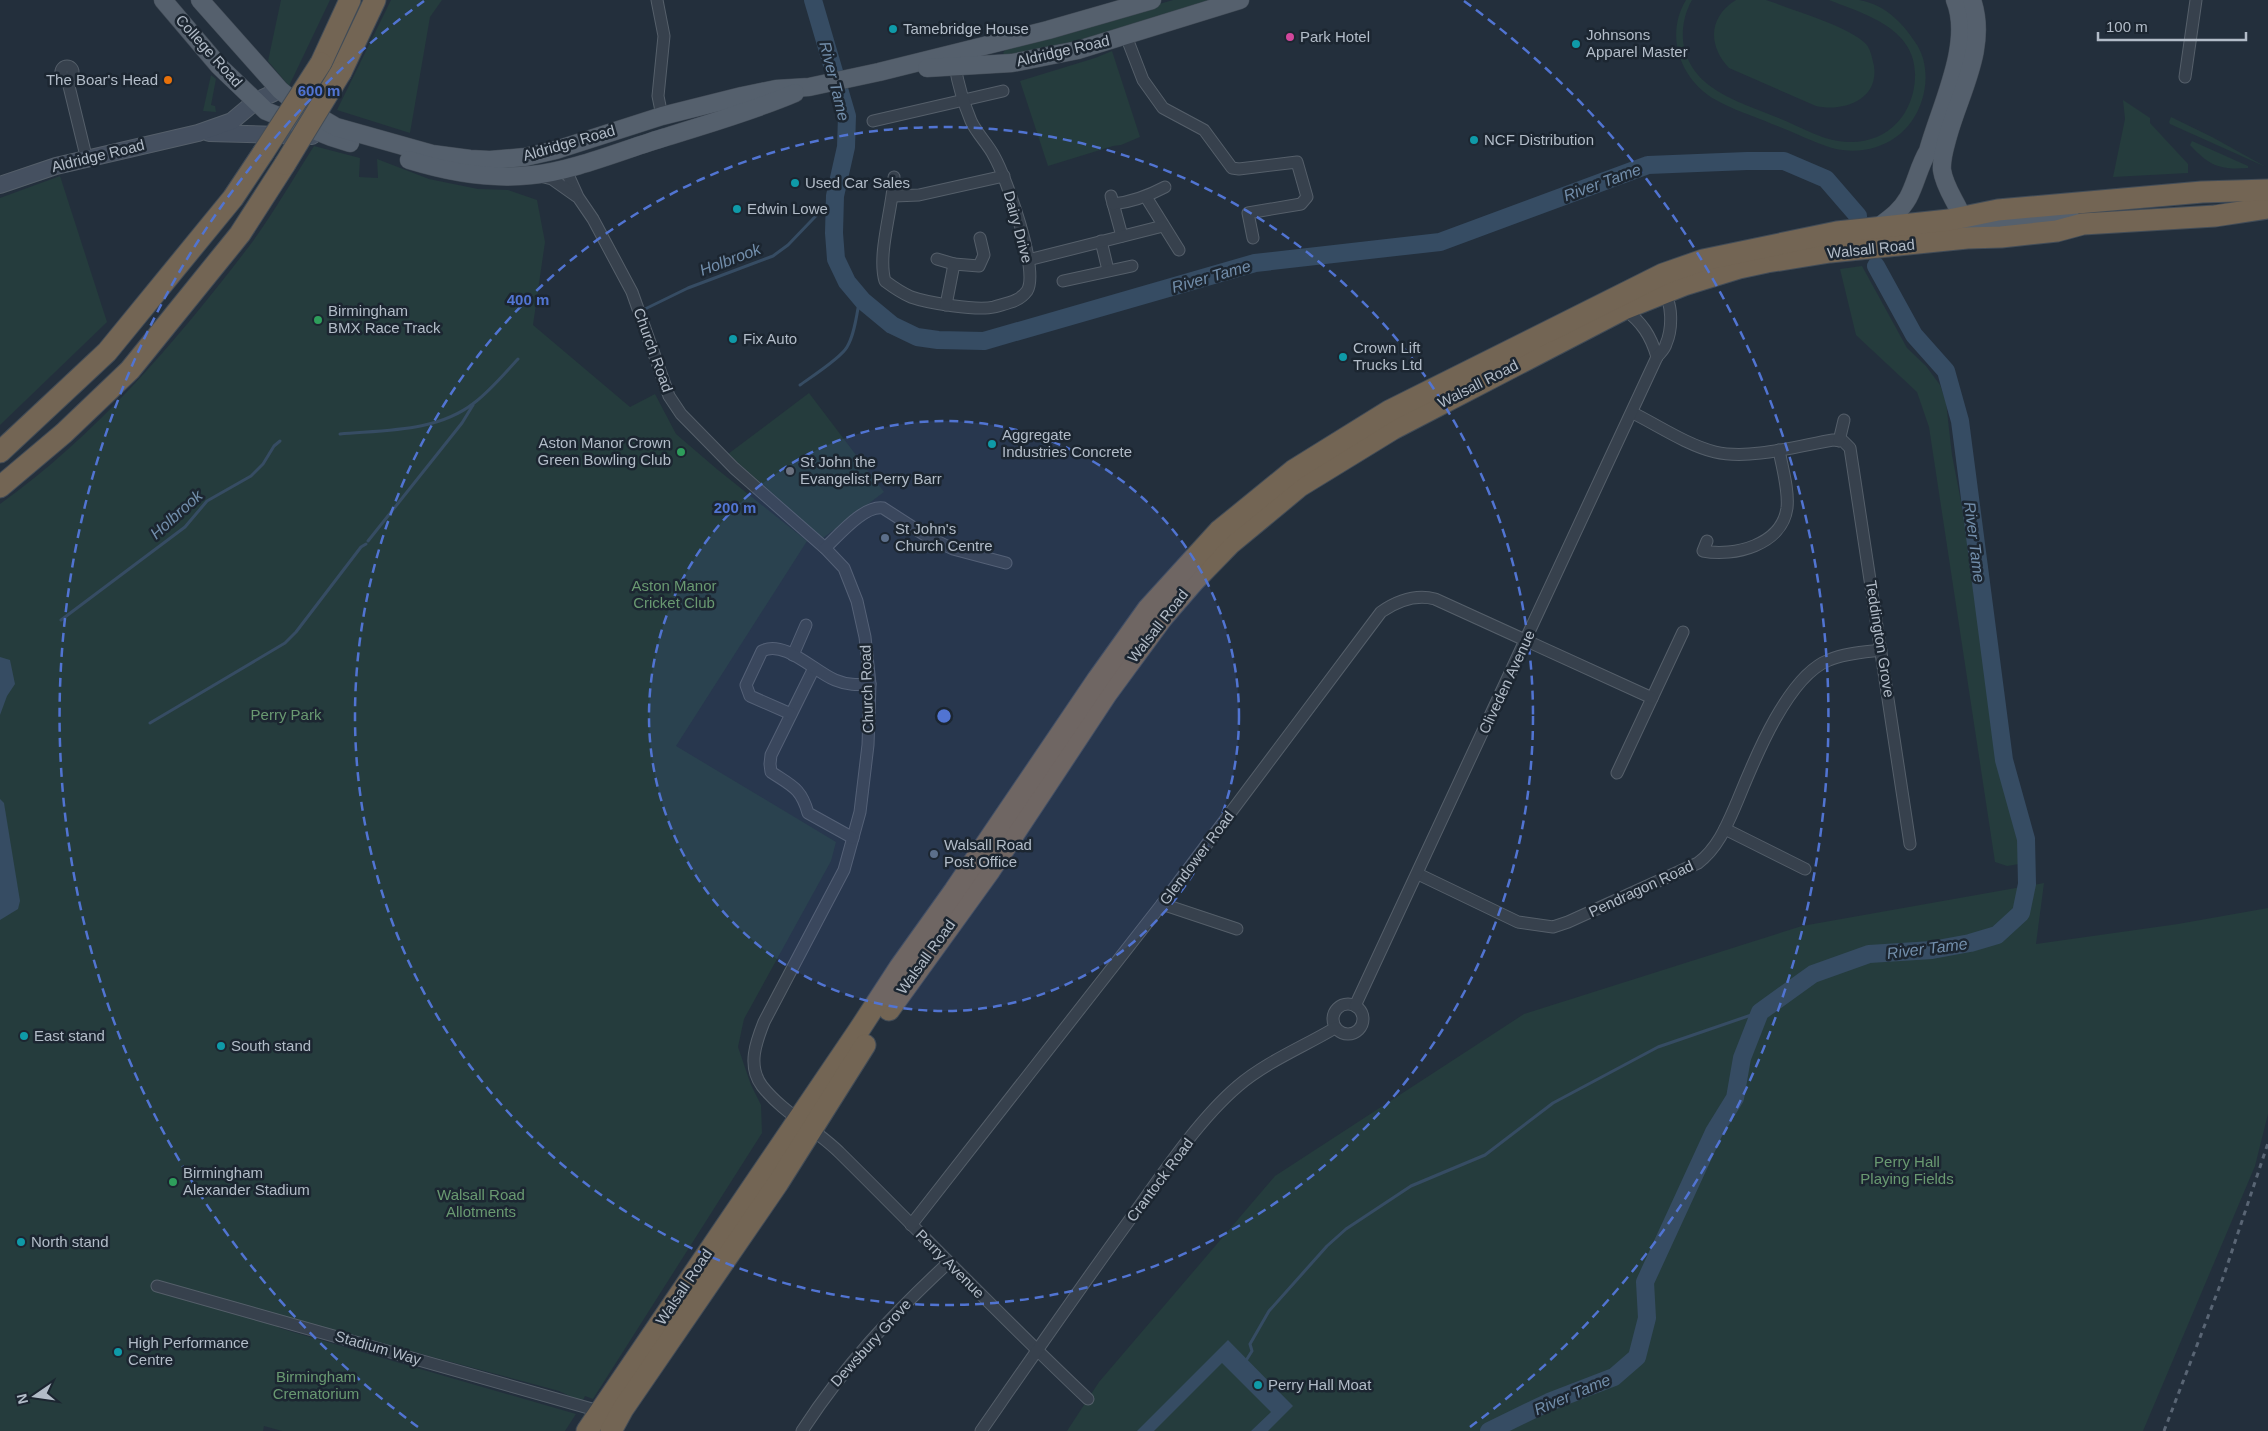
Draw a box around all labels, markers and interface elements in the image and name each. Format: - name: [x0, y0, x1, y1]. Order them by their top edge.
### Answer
- scale bar: [2098, 10, 2246, 42]
- street label: College Road: [173, 11, 246, 90]
- text: 100 m: [2106, 18, 2148, 35]
- place label: Tamebridge House: [903, 20, 1029, 37]
- marker: Tamebridge House: [887, 23, 899, 35]
- place label: Johnsons Apparel Master: [1586, 26, 1688, 60]
- place label: Park Hotel: [1300, 28, 1370, 45]
- marker: Park Hotel: [1284, 31, 1296, 43]
- street label: Aldridge Road: [1015, 32, 1111, 69]
- marker: Johnsons Apparel Master: [1570, 38, 1582, 50]
- water label: River Tame: [816, 40, 853, 123]
- place label: The Boar's Head: [46, 71, 158, 88]
- marker: The Boar's Head: [162, 74, 174, 86]
- text: 600 m: [298, 82, 340, 99]
- street label: Aldridge Road: [521, 121, 617, 164]
- place label: NCF Distribution: [1484, 131, 1594, 148]
- marker: NCF Distribution: [1468, 134, 1480, 146]
- street label: Aldridge Road: [50, 136, 146, 175]
- water label: River Tame: [1561, 161, 1643, 204]
- place label: Used Car Sales: [805, 174, 910, 191]
- marker: Used Car Sales: [789, 177, 801, 189]
- street label: Dairy Drive: [1001, 189, 1036, 265]
- place label: Edwin Lowe: [747, 200, 828, 217]
- marker: Edwin Lowe: [731, 203, 743, 215]
- street label: Walsall Road: [1826, 235, 1916, 262]
- water label: Holbrook: [697, 240, 764, 279]
- water label: River Tame: [1170, 257, 1253, 296]
- text: 400 m: [507, 291, 549, 308]
- place label: Birmingham BMX Race Track: [328, 302, 441, 336]
- street label: Church Road: [630, 305, 677, 394]
- marker: Birmingham BMX Race Track: [312, 314, 324, 326]
- place label: Fix Auto: [743, 330, 797, 347]
- marker: Fix Auto: [727, 333, 739, 345]
- place label: Crown Lift Trucks Ltd: [1353, 339, 1422, 373]
- marker: Crown Lift Trucks Ltd: [1337, 351, 1349, 363]
- street label: Walsall Road: [1435, 356, 1521, 411]
- place label: Aggregate Industries Concrete: [1002, 426, 1132, 460]
- place label: Aston Manor Crown Green Bowling Club: [538, 434, 671, 468]
- marker: Aggregate Industries Concrete: [986, 438, 998, 450]
- marker: Aston Manor Crown Green Bowling Club: [675, 446, 687, 458]
- place label: St John the Evangelist Perry Barr: [800, 453, 942, 487]
- marker: St John the Evangelist Perry Barr: [784, 465, 796, 477]
- water label: Holbrook: [147, 486, 207, 542]
- text: 200 m: [714, 499, 756, 516]
- water label: River Tame: [1961, 501, 1988, 583]
- place label: St John's Church Centre: [895, 520, 993, 554]
- marker: St John's Church Centre: [879, 532, 891, 544]
- park label: Aston Manor Cricket Club: [631, 577, 717, 611]
- street label: Teddington Grove: [1863, 579, 1898, 699]
- street label: Walsall Road: [1124, 586, 1191, 666]
- street label: Cliveden Avenue: [1475, 627, 1538, 736]
- street label: Church Road: [856, 645, 877, 733]
- park label: Perry Park: [251, 706, 322, 723]
- centre of rings: [935, 707, 953, 725]
- street label: Glendower Road: [1156, 808, 1237, 908]
- place label: Walsall Road Post Office: [944, 836, 1032, 870]
- marker: Walsall Road Post Office: [928, 848, 940, 860]
- street label: Pendragon Road: [1586, 857, 1696, 920]
- street label: Walsall Road: [893, 916, 958, 997]
- water label: River Tame: [1886, 935, 1968, 962]
- place label: East stand: [34, 1027, 105, 1044]
- marker: East stand: [18, 1030, 30, 1042]
- place label: South stand: [231, 1037, 311, 1054]
- marker: South stand: [215, 1040, 227, 1052]
- street label: Crantock Road: [1123, 1135, 1196, 1225]
- park label: Perry Hall Playing Fields: [1860, 1153, 1954, 1187]
- place label: Birmingham Alexander Stadium: [183, 1164, 310, 1198]
- marker: Birmingham Alexander Stadium: [167, 1176, 179, 1188]
- park label: Walsall Road Allotments: [437, 1186, 525, 1220]
- street label: Perry Avenue: [913, 1226, 988, 1301]
- place label: North stand: [31, 1233, 109, 1250]
- marker: North stand: [15, 1236, 27, 1248]
- street label: Walsall Road: [652, 1246, 715, 1328]
- street label: Dewsbury Grove: [827, 1295, 914, 1390]
- street label: Stadium Way: [333, 1327, 424, 1368]
- place label: High Performance Centre: [128, 1334, 249, 1368]
- marker: High Performance Centre: [112, 1346, 124, 1358]
- park label: Birmingham Crematorium: [273, 1368, 359, 1402]
- north arrow: [10, 1371, 60, 1421]
- water label: River Tame: [1531, 1371, 1613, 1418]
- place label: Perry Hall Moat: [1268, 1376, 1372, 1393]
- marker: Perry Hall Moat: [1252, 1379, 1264, 1391]
- text: N: [13, 1392, 31, 1406]

